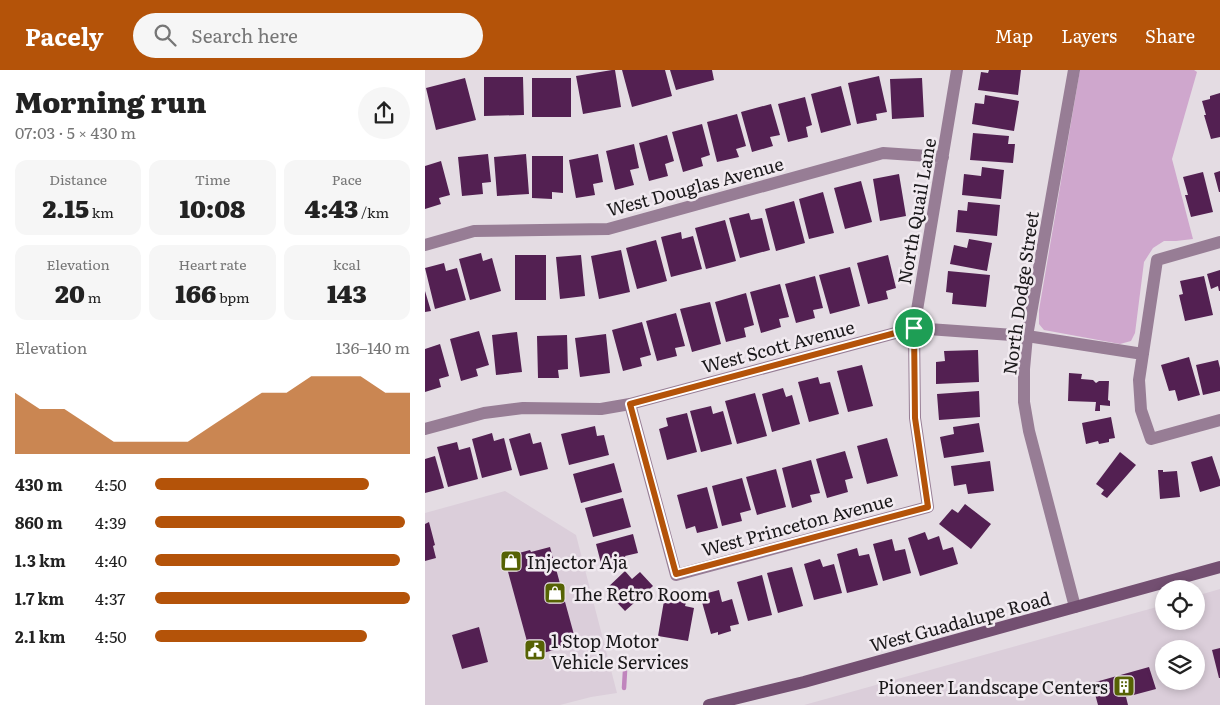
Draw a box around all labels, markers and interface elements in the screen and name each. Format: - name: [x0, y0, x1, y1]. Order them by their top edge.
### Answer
- search box: [133, 13, 483, 58]
- text: Pacely: [25, 18, 103, 53]
- icon: search: [151, 21, 179, 49]
- text: Search here: [191, 21, 298, 49]
- text: Map: [995, 22, 1033, 49]
- text: Layers: [1061, 22, 1117, 49]
- text: Share: [1145, 22, 1195, 49]
- text: Morning run: [15, 80, 206, 122]
- button: share: [358, 87, 410, 139]
- text: 07:03 · 5 × 430 m: [15, 120, 136, 144]
- street label: North Quail Lane: [890, 136, 942, 286]
- street label: West Douglas Avenue: [604, 149, 786, 223]
- text: Distance: [49, 169, 107, 189]
- text: Time: [195, 169, 230, 189]
- text: Pace: [332, 169, 362, 189]
- text: 2.15: [42, 189, 89, 226]
- text: 10:08: [180, 189, 245, 226]
- text: 4:43: [305, 189, 358, 226]
- text: km: [89, 202, 114, 222]
- text: /km: [358, 202, 389, 222]
- street label: North Dodge Street: [995, 209, 1045, 377]
- text: Elevation: [47, 254, 110, 274]
- text: Heart rate: [179, 254, 246, 274]
- text: kcal: [333, 254, 361, 274]
- text: 20: [55, 274, 85, 311]
- text: 166: [175, 274, 216, 311]
- text: 143: [327, 274, 367, 311]
- text: m: [85, 287, 101, 307]
- text: bpm: [216, 287, 250, 307]
- pin: [893, 307, 935, 349]
- street label: West Scott Avenue: [699, 313, 857, 379]
- icon: arrive: [900, 314, 928, 342]
- text: Elevation: [15, 335, 87, 359]
- text: 136–140 m: [336, 335, 410, 359]
- text: 430 m: [15, 472, 63, 496]
- text: 4:50: [95, 472, 127, 496]
- street label: West Princeton Avenue: [698, 485, 896, 563]
- text: 860 m: [15, 510, 63, 534]
- text: 4:39: [95, 510, 126, 534]
- text: 1.3 km: [15, 548, 66, 572]
- text: 4:40: [95, 548, 127, 572]
- place label: Injector Aja: [527, 548, 628, 575]
- shop icon: Injector Aja: [499, 549, 523, 573]
- place label: The Retro Room: [571, 580, 708, 607]
- map controls: [1155, 580, 1205, 690]
- button: locate: [1155, 580, 1205, 630]
- shop icon: The Retro Room: [543, 581, 567, 605]
- street label: West Guadalupe Road: [867, 584, 1053, 658]
- text: 1.7 km: [15, 586, 64, 610]
- text: 4:37: [95, 586, 125, 610]
- text: 2.1 km: [15, 624, 65, 648]
- text: 4:50: [95, 624, 127, 648]
- place label: 1 Stop Motor Vehicle Services: [551, 627, 688, 675]
- public building icon: 1 Stop Motor Vehicle Services: [523, 638, 547, 662]
- button: layers: [1155, 640, 1205, 690]
- place label: Pioneer Landscape Centers: [878, 673, 1108, 700]
- building icon: Pioneer Landscape Centers: [1112, 674, 1136, 698]

